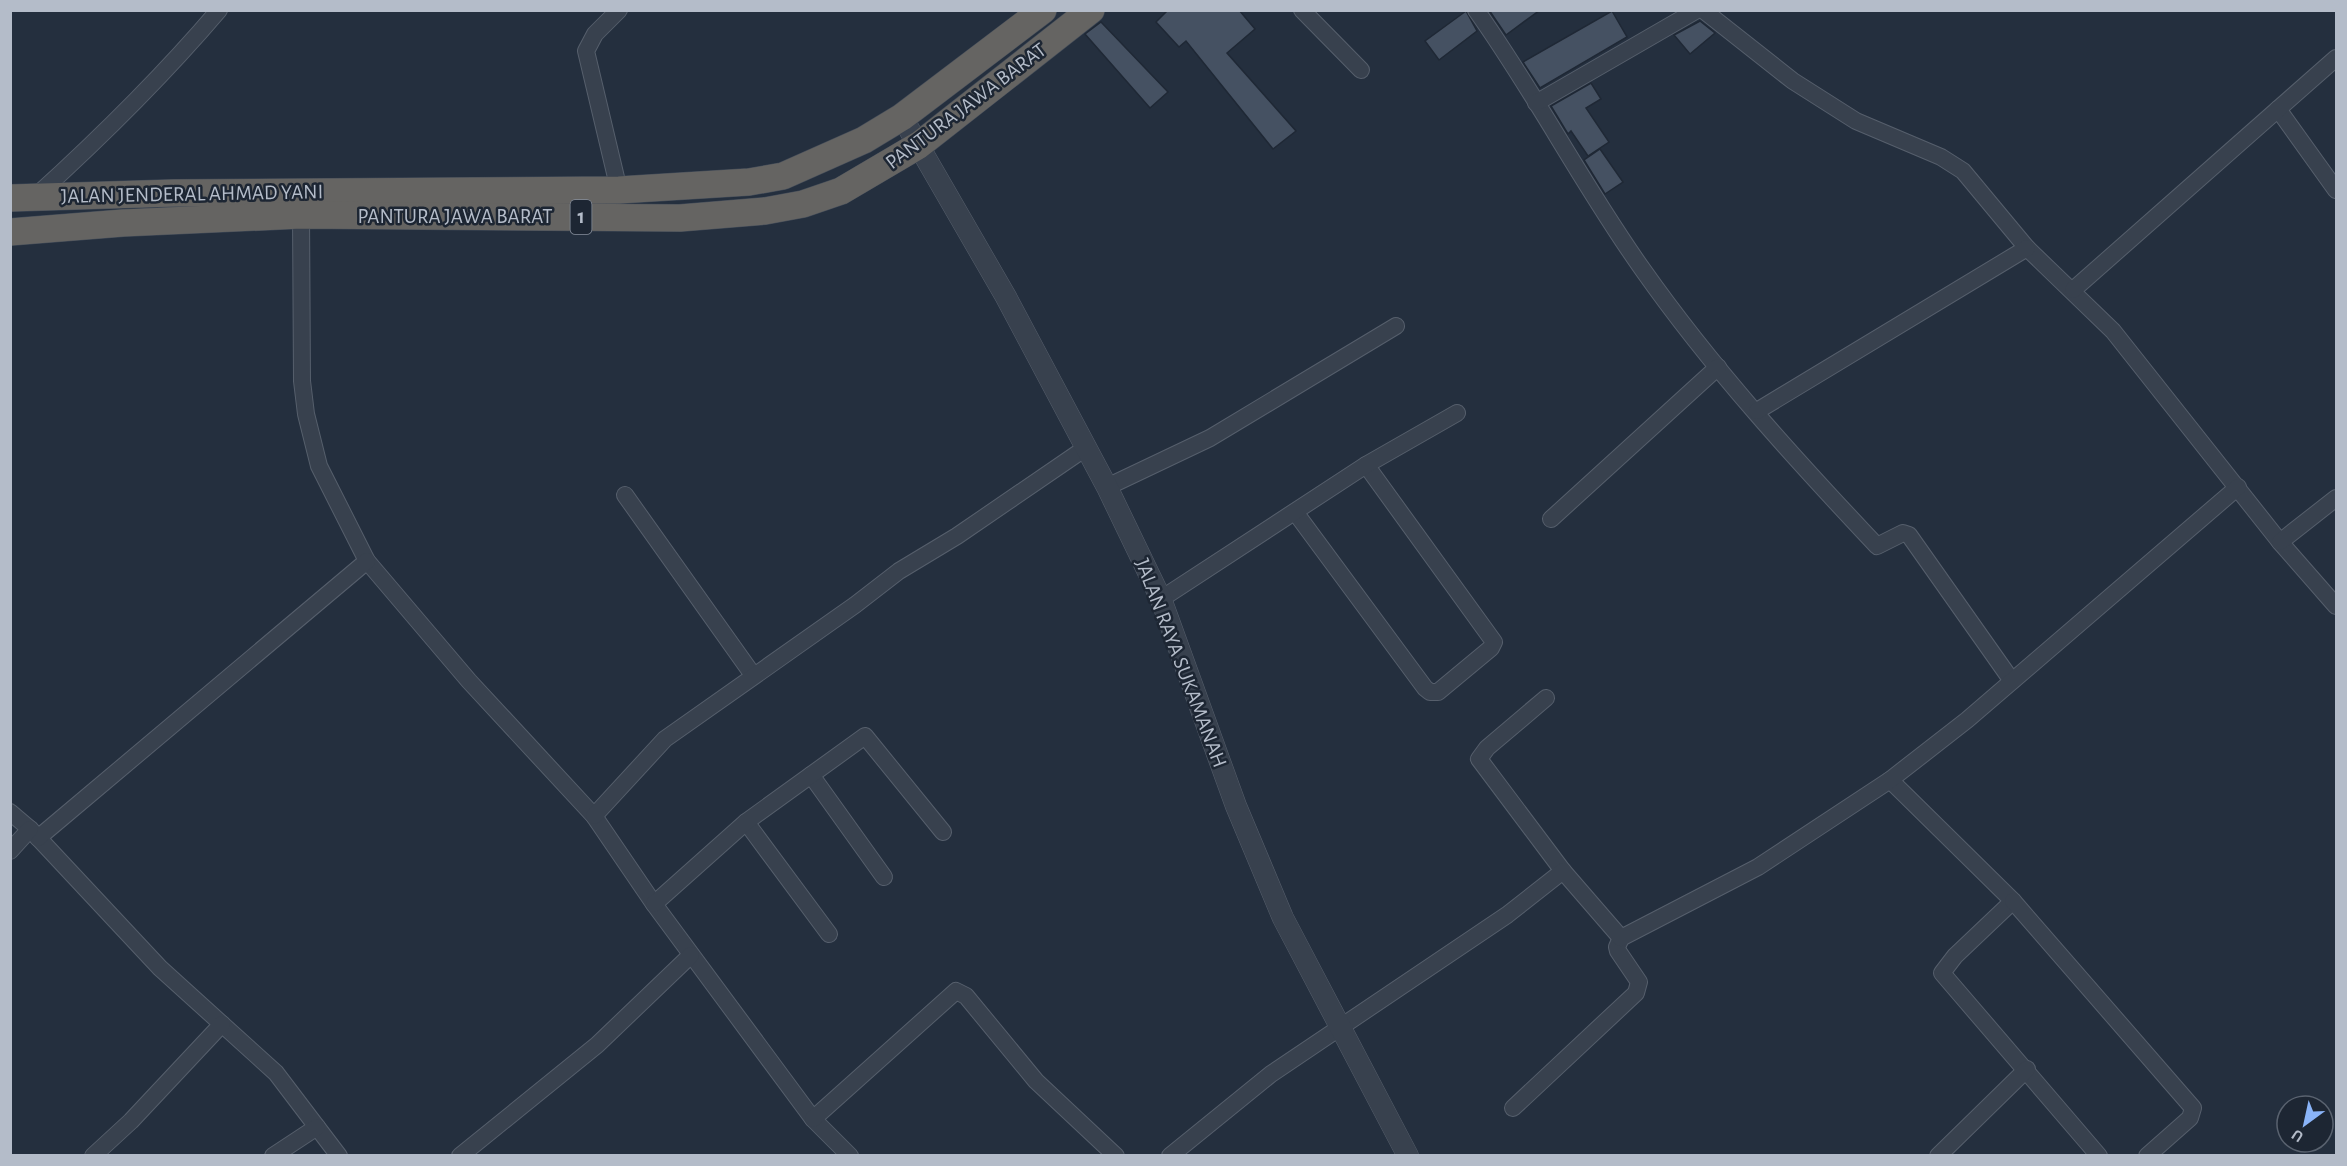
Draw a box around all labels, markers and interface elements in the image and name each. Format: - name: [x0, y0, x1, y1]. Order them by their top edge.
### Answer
- street label: PANTURA JAWA BARAT: [882, 39, 1050, 173]
- street label: JALAN JENDERAL AHMAD YANI: [61, 181, 323, 207]
- road number: 1: [570, 200, 592, 234]
- street label: PANTURA JAWA BARAT: [357, 206, 553, 227]
- street label: JALAN RAYA SUKAMANAH: [1131, 556, 1231, 770]
- north arrow: [2275, 1094, 2335, 1154]
- text: U: [2289, 1126, 2306, 1145]

